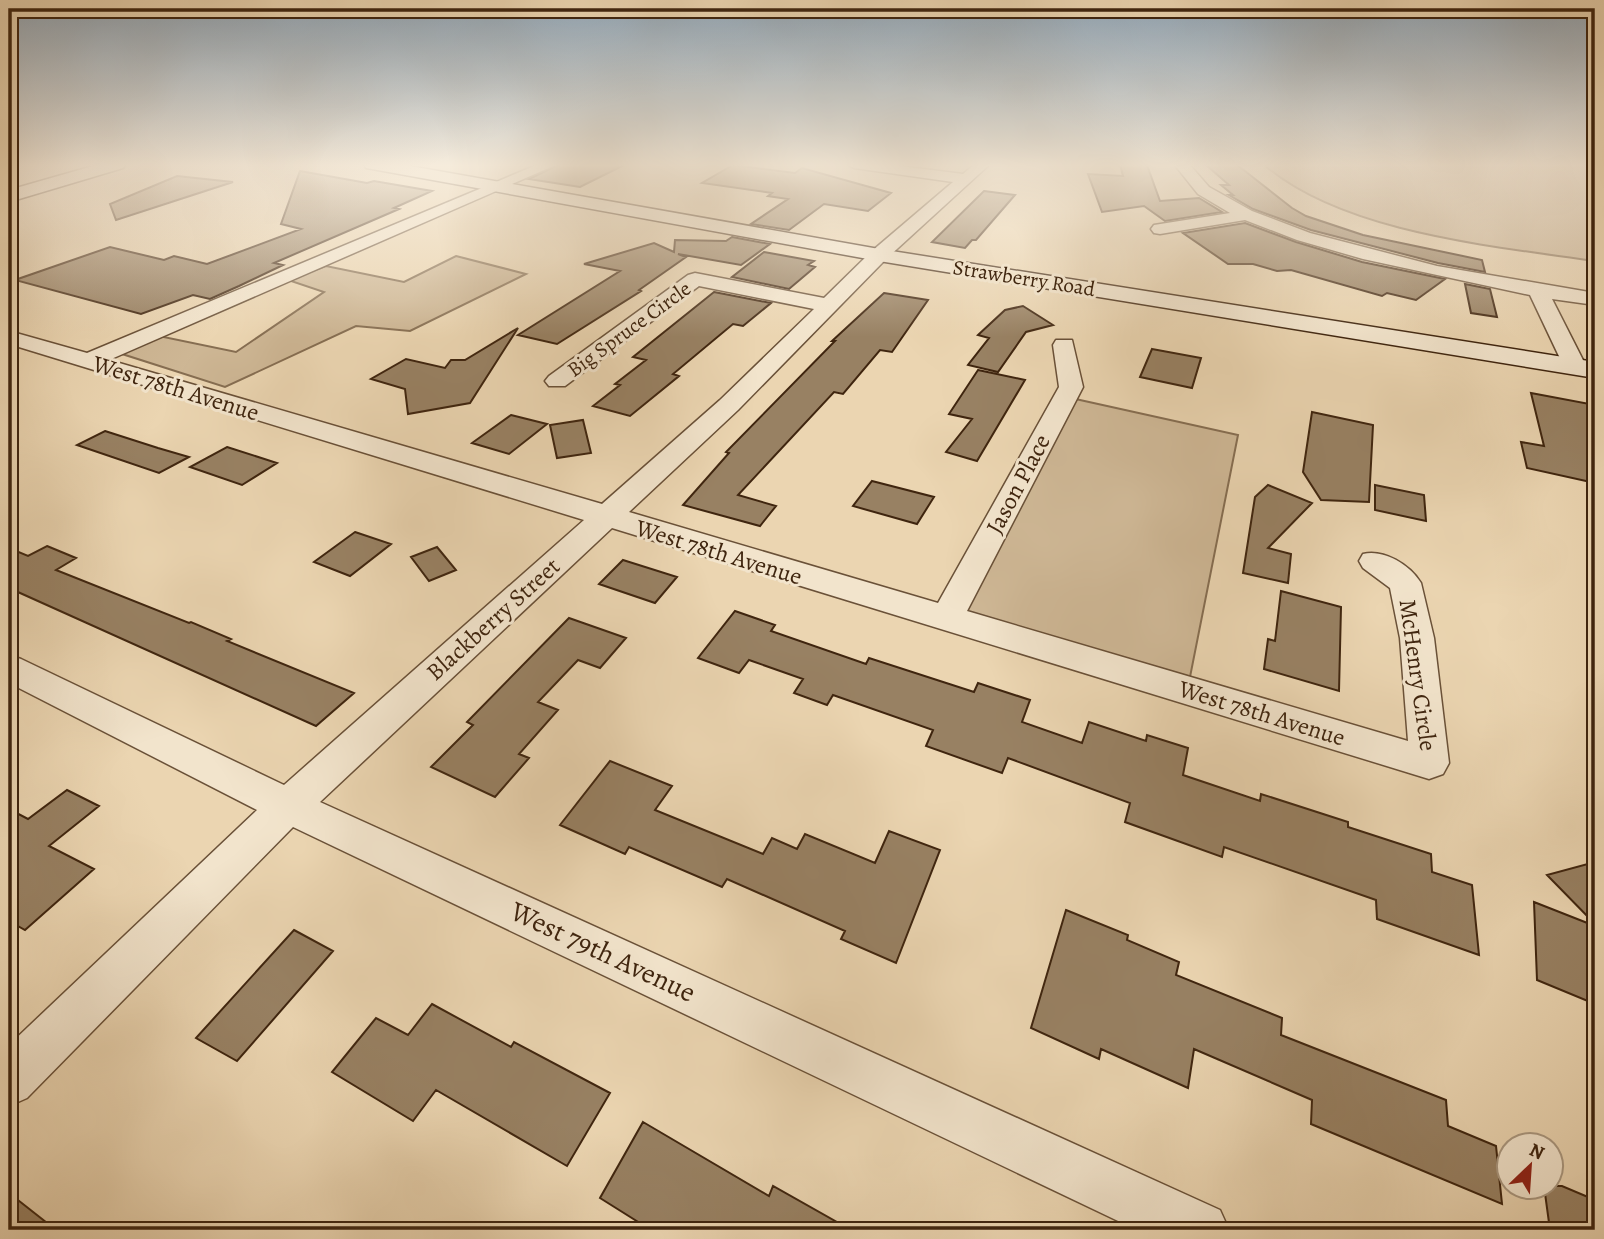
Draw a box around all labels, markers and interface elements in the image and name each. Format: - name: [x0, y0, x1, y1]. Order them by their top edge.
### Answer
- street label: Strawberry Road: [951, 253, 1098, 303]
- street label: Big Spruce Circle: [561, 275, 697, 383]
- street label: West 78th Avenue: [88, 347, 263, 428]
- street label: Jason Place: [978, 429, 1058, 539]
- street label: West 78th Avenue: [631, 511, 806, 592]
- street label: Blackberry Street: [419, 550, 567, 688]
- street label: McHenry Circle: [1392, 597, 1444, 753]
- street label: West 78th Avenue: [1174, 672, 1349, 753]
- street label: West 79th Avenue: [503, 892, 702, 1012]
- north arrow: [1496, 1130, 1566, 1200]
- text: N: [1525, 1137, 1549, 1166]

